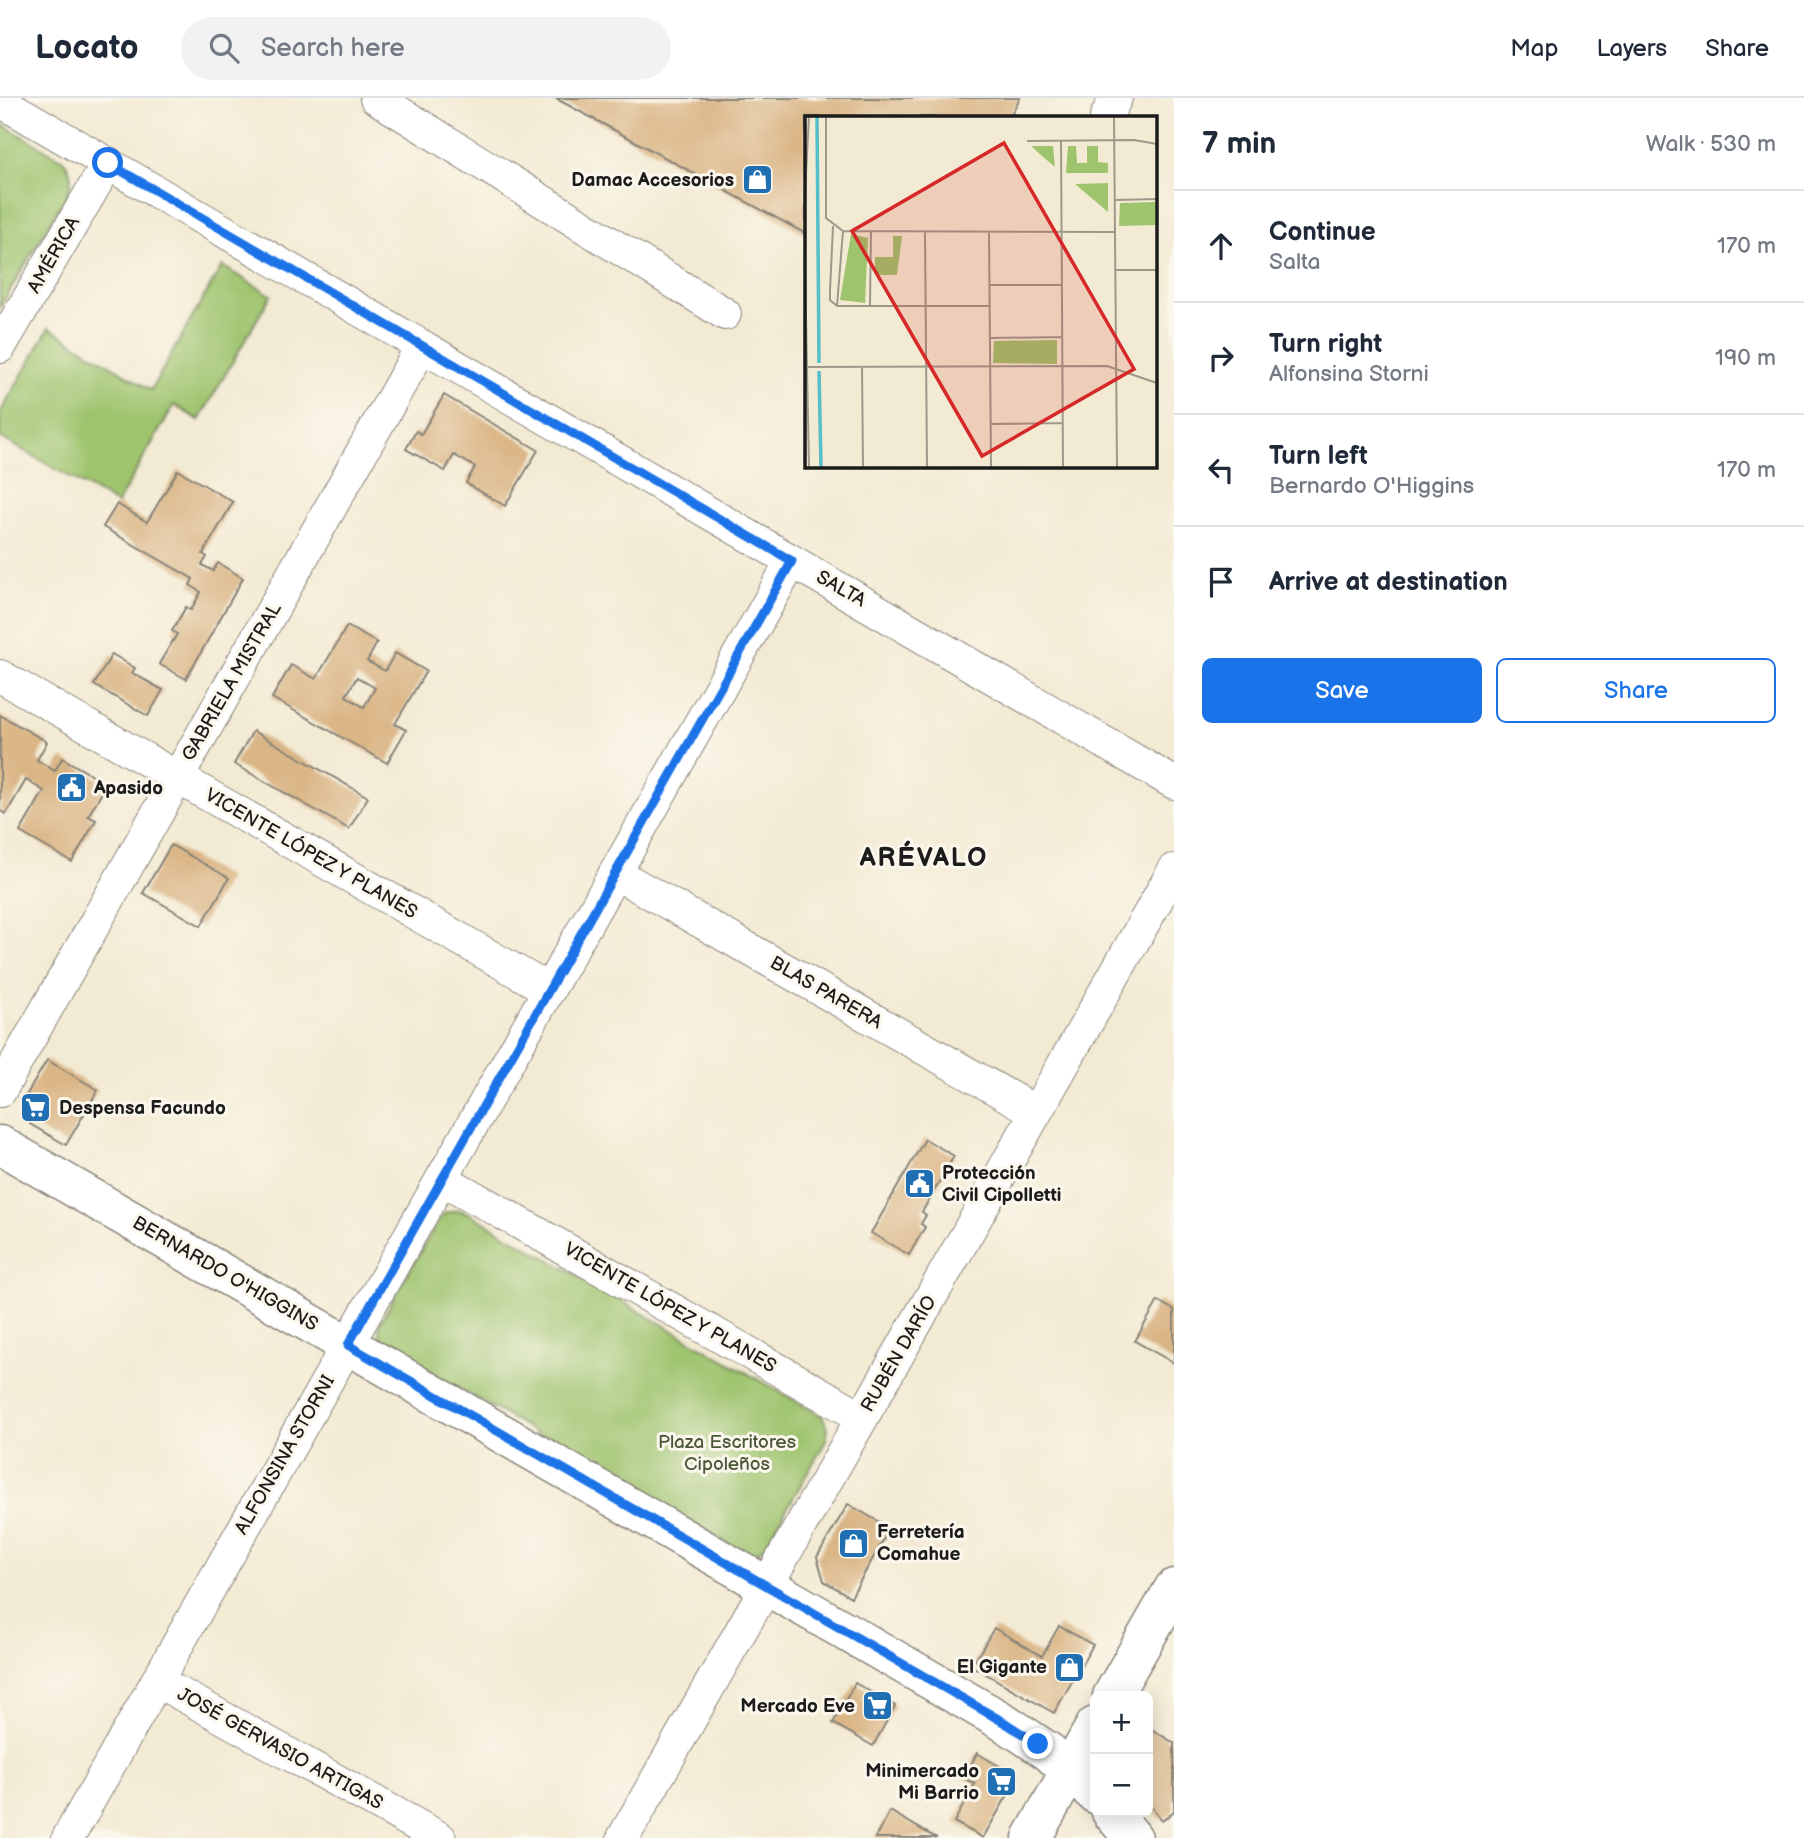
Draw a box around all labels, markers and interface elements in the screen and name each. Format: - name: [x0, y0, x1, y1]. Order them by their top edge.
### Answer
- search box: [181, 17, 671, 80]
- text: Locato: [35, 28, 139, 68]
- icon: search: [205, 29, 243, 67]
- text: Search here: [261, 33, 405, 64]
- text: Map: [1510, 34, 1558, 63]
- text: Layers: [1596, 34, 1667, 63]
- text: Share: [1705, 34, 1769, 63]
- inset map: [805, 116, 1156, 467]
- text: 7 min: [1202, 126, 1276, 162]
- text: Walk · 530 m: [1646, 130, 1776, 158]
- route start: [92, 147, 123, 178]
- shop icon: Damac Accesorios: [740, 163, 774, 197]
- place label: Damac Accesorios: [571, 169, 734, 192]
- street label: AMÉRICA: [22, 212, 85, 297]
- text: Continue: [1269, 217, 1376, 248]
- icon: ahead: [1202, 227, 1240, 265]
- text: 170 m: [1717, 232, 1776, 260]
- text: Salta: [1269, 248, 1320, 276]
- text: Turn right: [1269, 329, 1382, 360]
- icon: right: [1202, 339, 1240, 377]
- text: 190 m: [1715, 344, 1776, 372]
- text: Alfonsina Storni: [1269, 360, 1429, 388]
- text: Turn left: [1269, 441, 1368, 472]
- icon: left: [1202, 451, 1240, 489]
- text: 170 m: [1717, 456, 1776, 484]
- text: Bernardo O'Higgins: [1269, 472, 1474, 500]
- icon: arrive: [1202, 563, 1240, 601]
- street label: SALTA: [812, 566, 870, 613]
- text: Arrive at destination: [1269, 567, 1508, 598]
- street label: GABRIELA MISTRAL: [177, 599, 287, 765]
- button: Save: [1202, 658, 1482, 723]
- button: Share: [1496, 658, 1776, 723]
- public building icon: Apasido: [54, 771, 88, 805]
- place label: Apasido: [93, 777, 163, 800]
- street label: VICENTE LÓPEZ Y PLANES: [201, 783, 422, 924]
- district label: ARÉVALO: [859, 840, 988, 874]
- street label: BLAS PARERA: [766, 952, 886, 1035]
- supermarket icon: Despensa Facundo: [19, 1091, 53, 1125]
- place label: Despensa Facundo: [59, 1097, 226, 1120]
- place label: Protección Civil Cipolletti: [942, 1162, 1061, 1207]
- public building icon: Protección Civil Cipolletti: [902, 1167, 936, 1201]
- street label: BERNARDO O'HIGGINS: [128, 1211, 322, 1337]
- street label: VICENTE LÓPEZ Y PLANES: [560, 1237, 781, 1378]
- street label: RUBÉN DARÍO: [855, 1291, 942, 1416]
- street label: ALFONSINA STORNI: [230, 1371, 340, 1539]
- park label: Plaza Escritores Cipoleños: [658, 1431, 796, 1476]
- place label: Ferretería Comahue: [877, 1521, 965, 1566]
- shop icon: Ferretería Comahue: [837, 1526, 871, 1560]
- shop icon: El Gigante: [1053, 1650, 1087, 1684]
- place label: El Gigante: [957, 1656, 1047, 1679]
- street label: JOSÉ GERVASIO ARTIGAS: [173, 1682, 387, 1815]
- supermarket icon: Mercado Eve: [861, 1689, 895, 1723]
- map controls: [1090, 1691, 1153, 1817]
- button: +: [1090, 1691, 1153, 1754]
- place label: Mercado Eve: [740, 1695, 855, 1718]
- route end: [1022, 1728, 1053, 1759]
- button: −: [1090, 1754, 1153, 1817]
- place label: Minimercado Mi Barrio: [865, 1760, 979, 1805]
- supermarket icon: Minimercado Mi Barrio: [985, 1765, 1019, 1799]

